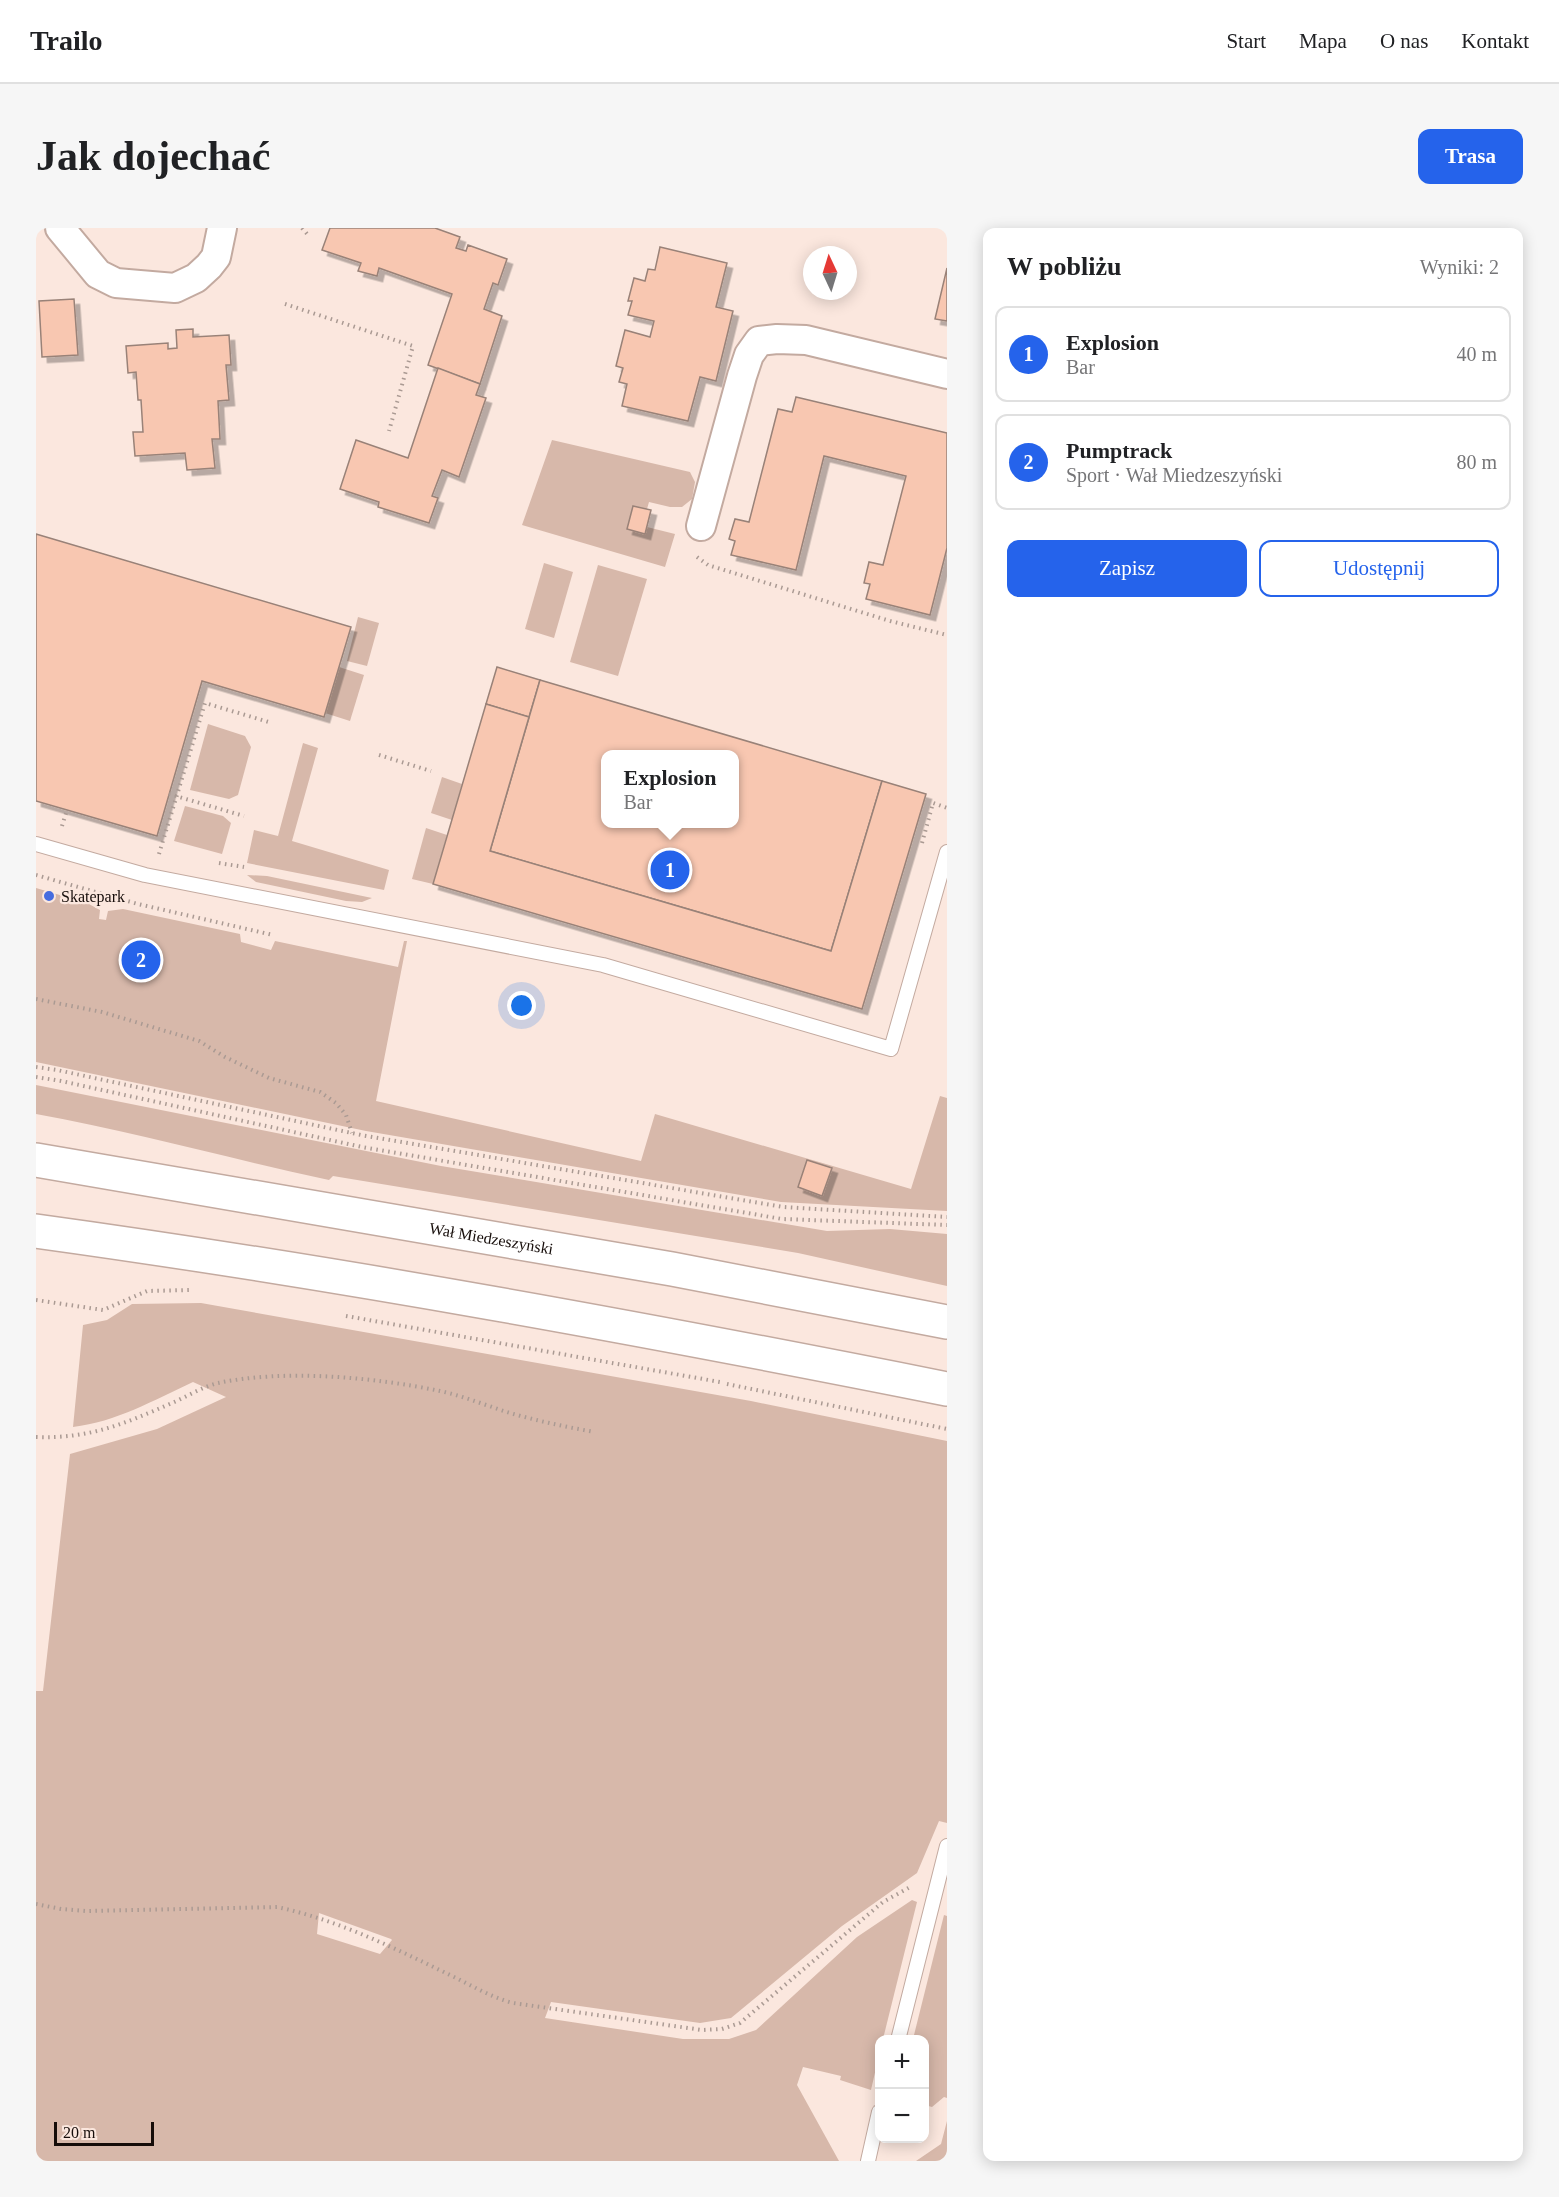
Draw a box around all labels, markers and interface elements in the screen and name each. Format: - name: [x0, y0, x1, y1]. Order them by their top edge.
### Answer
- text: Trailo: [30, 25, 103, 56]
- text: Start: [1226, 29, 1266, 53]
- text: Mapa: [1299, 29, 1347, 53]
- text: O nas: [1380, 29, 1428, 53]
- text: Kontakt: [1461, 29, 1529, 53]
- button: Trasa: [1418, 129, 1523, 184]
- text: Jak dojechać: [36, 133, 271, 179]
- north arrow: [803, 246, 857, 300]
- text: W pobliżu: [1007, 252, 1121, 281]
- text: Wyniki: 2: [1420, 256, 1499, 278]
- text: Explosion: [1066, 330, 1159, 355]
- text: 1: [1024, 343, 1034, 365]
- text: 40 m: [1456, 343, 1497, 365]
- text: Bar: [1066, 356, 1095, 378]
- text: Pumptrack: [1066, 438, 1172, 463]
- text: 2: [1024, 451, 1034, 473]
- text: 80 m: [1456, 451, 1497, 473]
- text: Sport · Wał Miedzeszyński: [1066, 464, 1282, 486]
- button: Zapisz: [1007, 540, 1247, 597]
- button: Udostępnij: [1259, 540, 1499, 597]
- popup: [601, 750, 739, 828]
- text: Explosion: [624, 765, 716, 790]
- text: Bar: [624, 791, 652, 813]
- pin: 1: [650, 848, 690, 892]
- place label: Skatepark: [61, 888, 125, 906]
- marker: Skatepark: [42, 889, 56, 903]
- pin: 2: [122, 938, 160, 982]
- your location: [507, 991, 536, 1020]
- street label: Wał Miedzeszyński: [428, 1219, 555, 1257]
- map controls: [875, 2035, 929, 2143]
- button: +: [875, 2035, 929, 2089]
- button: −: [875, 2089, 929, 2143]
- scale bar: [54, 2119, 154, 2146]
- text: 20 m: [63, 2124, 95, 2141]

